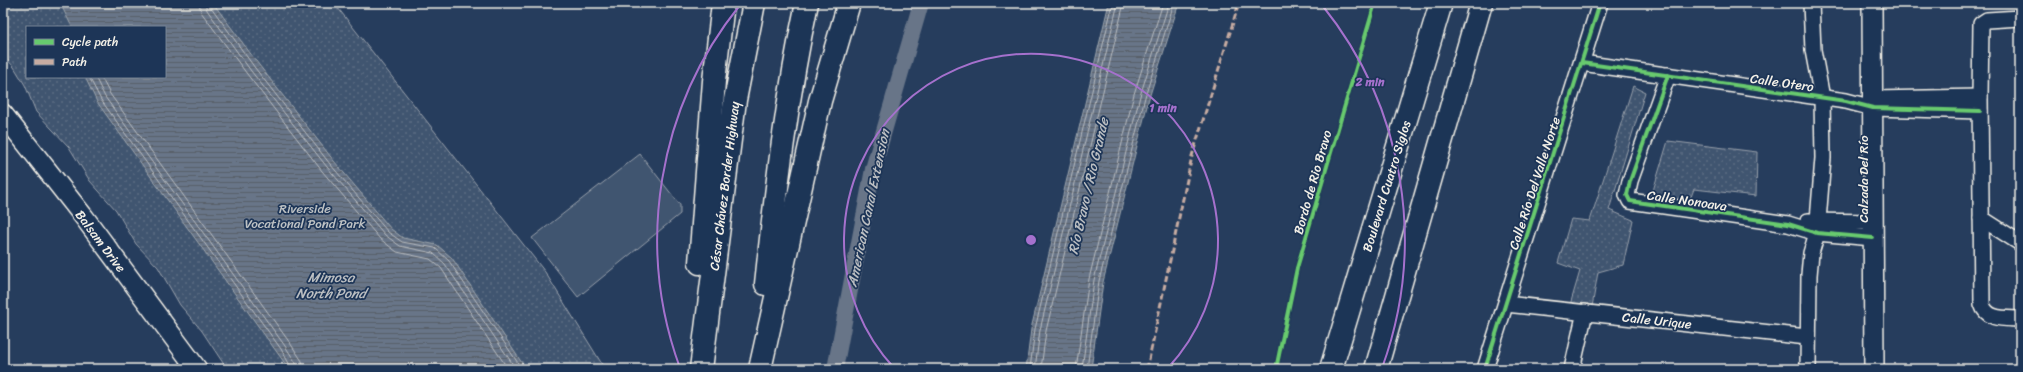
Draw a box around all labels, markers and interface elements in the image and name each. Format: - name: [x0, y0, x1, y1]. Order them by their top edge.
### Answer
- legend: [26, 26, 166, 78]
- text: Cycle path: [62, 31, 118, 53]
- text: Path: [62, 51, 87, 73]
- street label: Calle Otero: [1749, 67, 1816, 98]
- text: 2 min: [1354, 71, 1385, 93]
- text: 1 min: [1149, 97, 1177, 119]
- street label: César Chávez Border Highway: [703, 100, 746, 272]
- street label: Calle Río Del Valle Norte: [1502, 113, 1567, 253]
- water label: Río Bravo / Rio Grande: [1061, 114, 1117, 257]
- street label: Boulevard Cuatro Siglos: [1356, 117, 1418, 255]
- water label: American Canal Extension: [839, 126, 898, 290]
- street label: Bordo de Rio Bravo: [1287, 127, 1338, 237]
- street label: Calzada Del Río: [1852, 135, 1875, 223]
- street label: Calle Nonoava: [1645, 184, 1729, 218]
- park label: Riverside Vocational Pond Park: [245, 197, 365, 235]
- street label: Balsam Drive: [69, 205, 132, 278]
- centre of rings: [1024, 233, 1038, 247]
- water label: Mimosa North Pond: [296, 265, 370, 306]
- street label: Calle Urique: [1621, 305, 1693, 336]

